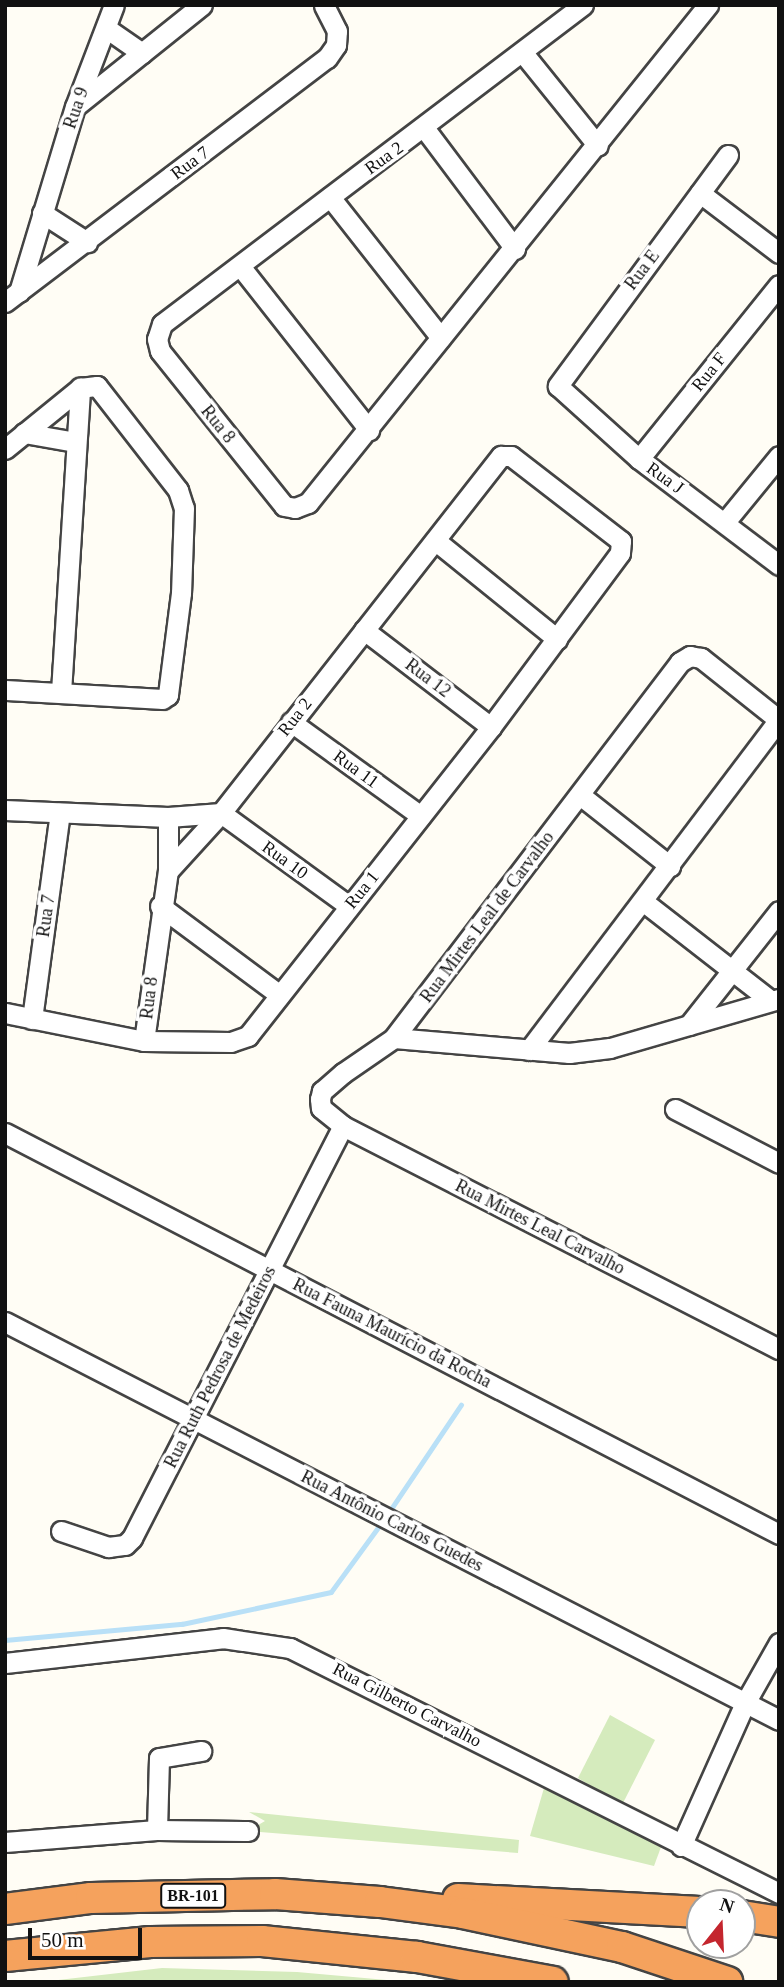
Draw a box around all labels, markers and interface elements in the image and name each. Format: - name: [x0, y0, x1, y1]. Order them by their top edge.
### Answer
- street label: Rua 9: [59, 84, 93, 132]
- street label: Rua 2: [360, 137, 408, 179]
- street label: Rua 7: [167, 142, 213, 184]
- street label: Rua E: [620, 246, 664, 294]
- street label: Rua F: [687, 348, 731, 396]
- street label: Rua 8: [196, 401, 240, 447]
- street label: Rua J: [642, 457, 688, 499]
- street label: Rua 12: [401, 654, 455, 702]
- street label: Rua 2: [273, 694, 317, 740]
- street label: Rua 11: [329, 745, 383, 793]
- street label: Rua Mirtes Leal de Carvalho: [416, 827, 558, 1007]
- street label: Rua 10: [258, 836, 312, 884]
- street label: Rua 1: [340, 867, 384, 913]
- street label: Rua 7: [32, 893, 60, 939]
- street label: Rua 8: [136, 976, 162, 1020]
- street label: Rua Mirtes Leal Carvalho: [452, 1175, 628, 1279]
- street label: Rua Ruth Pedrosa de Medeiros: [160, 1262, 280, 1472]
- street label: Rua Fauna Maurício da Rocha: [289, 1273, 495, 1393]
- street label: Rua Antônio Carlos Guedes: [297, 1465, 487, 1577]
- street label: Rua Gilberto Carvalho: [329, 1658, 485, 1752]
- road number: BR-101: [160, 1884, 226, 1908]
- north arrow: [686, 1889, 756, 1959]
- text: N: [717, 1893, 737, 1918]
- scale bar: [32, 1913, 145, 1957]
- text: 50 m: [41, 1928, 84, 1952]

